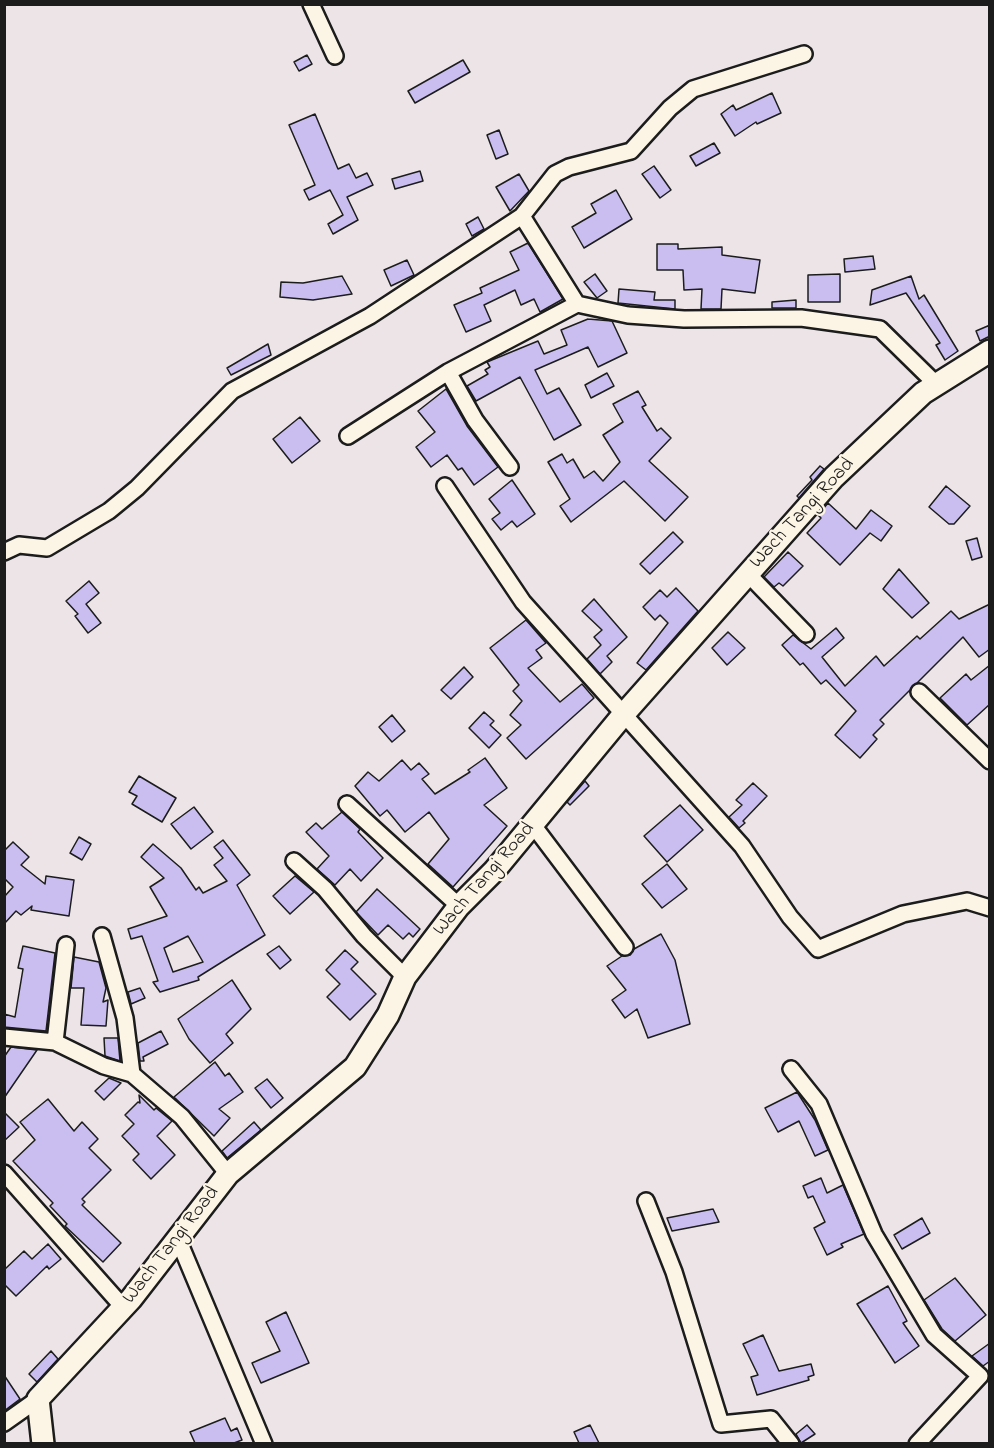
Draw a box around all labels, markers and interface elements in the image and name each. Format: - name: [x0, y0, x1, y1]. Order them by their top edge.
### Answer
- street label: Wach Tangi Road: [745, 454, 861, 574]
- street label: Wach Tangi Road: [429, 818, 541, 942]
- street label: Wach Tangi Road: [119, 1182, 225, 1310]

